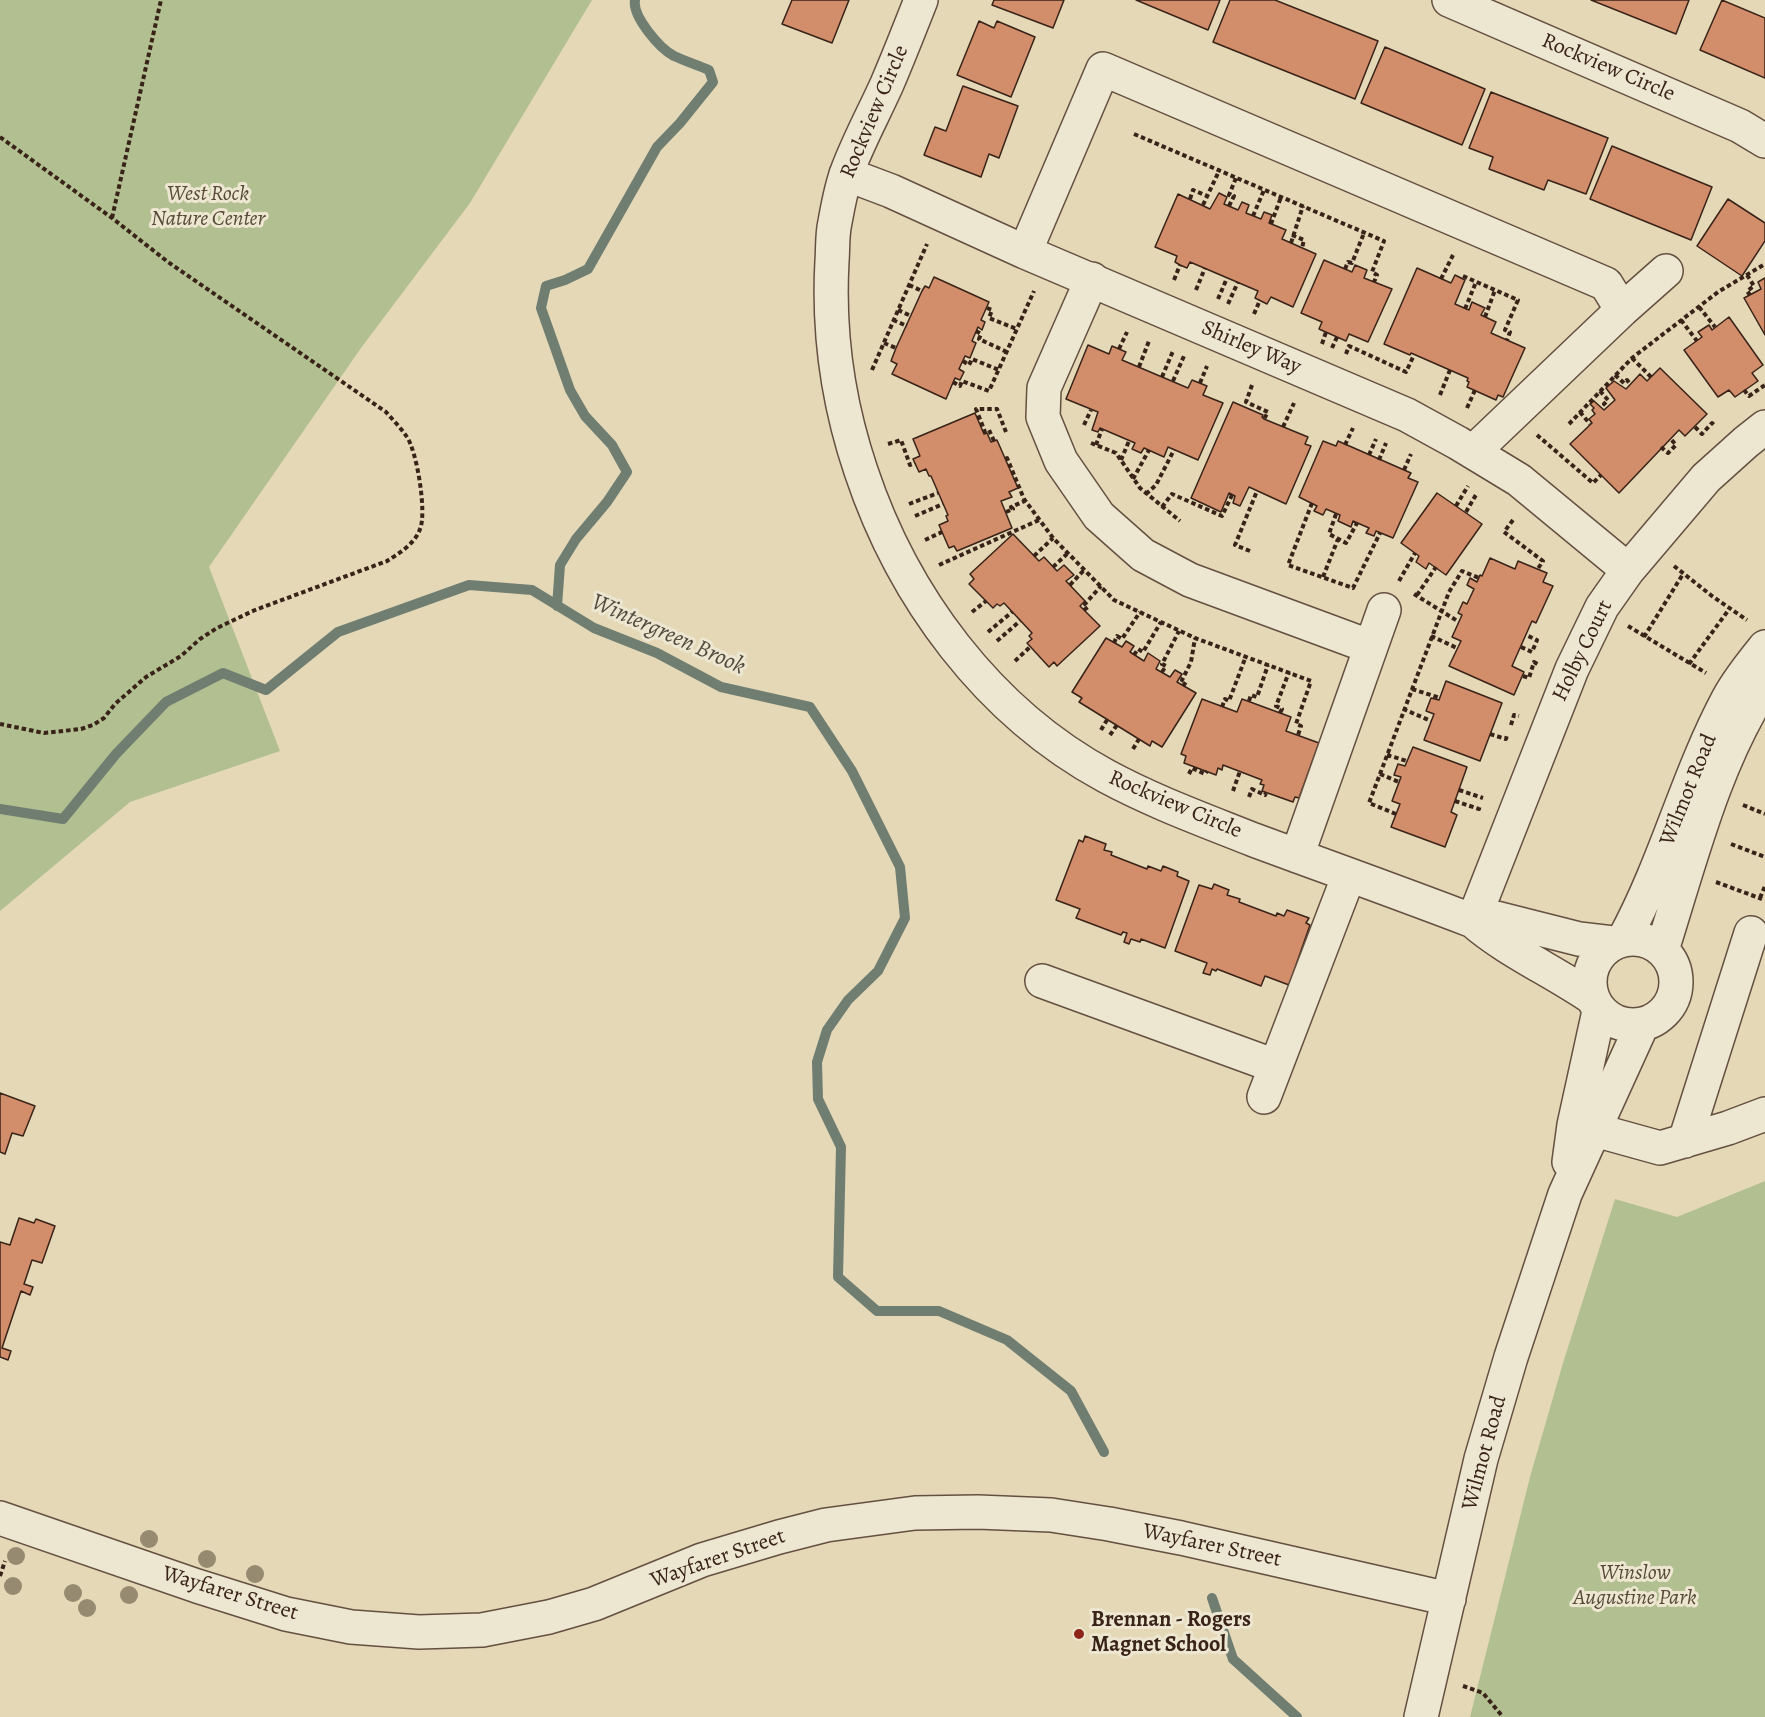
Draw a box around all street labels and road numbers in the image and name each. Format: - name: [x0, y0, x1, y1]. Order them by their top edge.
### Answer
- street label: Rockview Circle: [1537, 28, 1679, 108]
- street label: Rockview Circle: [835, 41, 915, 183]
- street label: Shirley Way: [1197, 315, 1305, 381]
- street label: Holby Court: [1547, 596, 1619, 706]
- street label: Wilmot Road: [1655, 730, 1723, 850]
- street label: Rockview Circle: [1104, 765, 1246, 845]
- street label: Wilmot Road: [1457, 1393, 1513, 1513]
- street label: Wayfarer Street: [1140, 1518, 1284, 1574]
- street label: Wayfarer Street: [647, 1524, 789, 1594]
- street label: Wayfarer Street: [159, 1561, 301, 1627]

